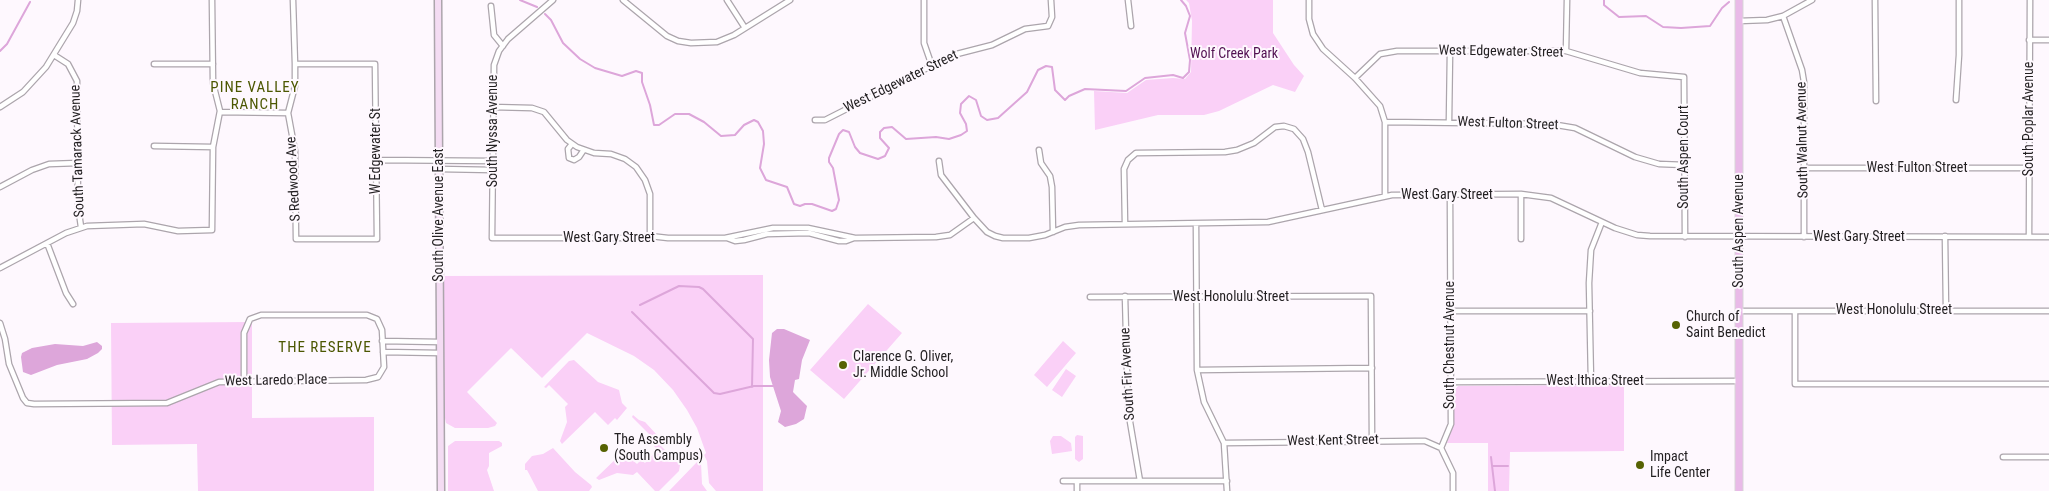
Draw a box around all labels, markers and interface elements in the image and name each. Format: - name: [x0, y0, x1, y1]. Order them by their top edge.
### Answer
- street label: West Edgewater Street: [1438, 43, 1564, 61]
- park label: Wolf Creek Park: [1190, 46, 1278, 62]
- street label: West Edgewater Street: [841, 47, 961, 117]
- street label: South Poplar Avenue: [2021, 62, 2037, 176]
- street label: South Nyssa Avenue: [485, 75, 501, 187]
- district label: PINE VALLEY RANCH: [209, 79, 301, 114]
- street label: South Walnut Avenue: [1794, 81, 1812, 199]
- street label: South Tamarack Avenue: [67, 84, 89, 218]
- street label: South Aspen Court: [1676, 105, 1692, 209]
- street label: W Edgewater St: [368, 108, 384, 194]
- street label: West Fulton Street: [1457, 114, 1559, 134]
- street label: S Redwood Ave: [283, 136, 305, 222]
- street label: South Olive Avenue East: [431, 148, 447, 282]
- street label: West Fulton Street: [1866, 160, 1968, 176]
- street label: South Aspen Avenue: [1731, 174, 1747, 288]
- street label: West Gary Street: [1401, 187, 1493, 203]
- street label: West Gary Street: [1813, 229, 1905, 245]
- street label: West Gary Street: [563, 230, 655, 246]
- street label: South Chestnut Avenue: [1442, 281, 1458, 409]
- street label: West Honolulu Street: [1173, 289, 1289, 305]
- street label: West Honolulu Street: [1836, 302, 1952, 318]
- place label: Church of Saint Benedict: [1686, 309, 1766, 342]
- marker: Church of Saint Benedict: [1670, 319, 1682, 331]
- street label: South Fir Avenue: [1117, 327, 1139, 421]
- district label: THE RESERVE: [277, 339, 373, 357]
- place label: Clarence G. Oliver, Jr. Middle School: [853, 349, 953, 382]
- marker: Clarence G. Oliver, Jr. Middle School: [837, 359, 849, 371]
- street label: West Laredo Place: [225, 372, 327, 390]
- street label: West Ithica Street: [1546, 373, 1644, 389]
- place label: The Assembly (South Campus): [614, 432, 703, 464]
- street label: West Kent Street: [1287, 432, 1379, 450]
- marker: The Assembly (South Campus): [598, 442, 610, 454]
- place label: Impact Life Center: [1650, 449, 1710, 482]
- marker: Impact Life Center: [1634, 459, 1646, 471]

